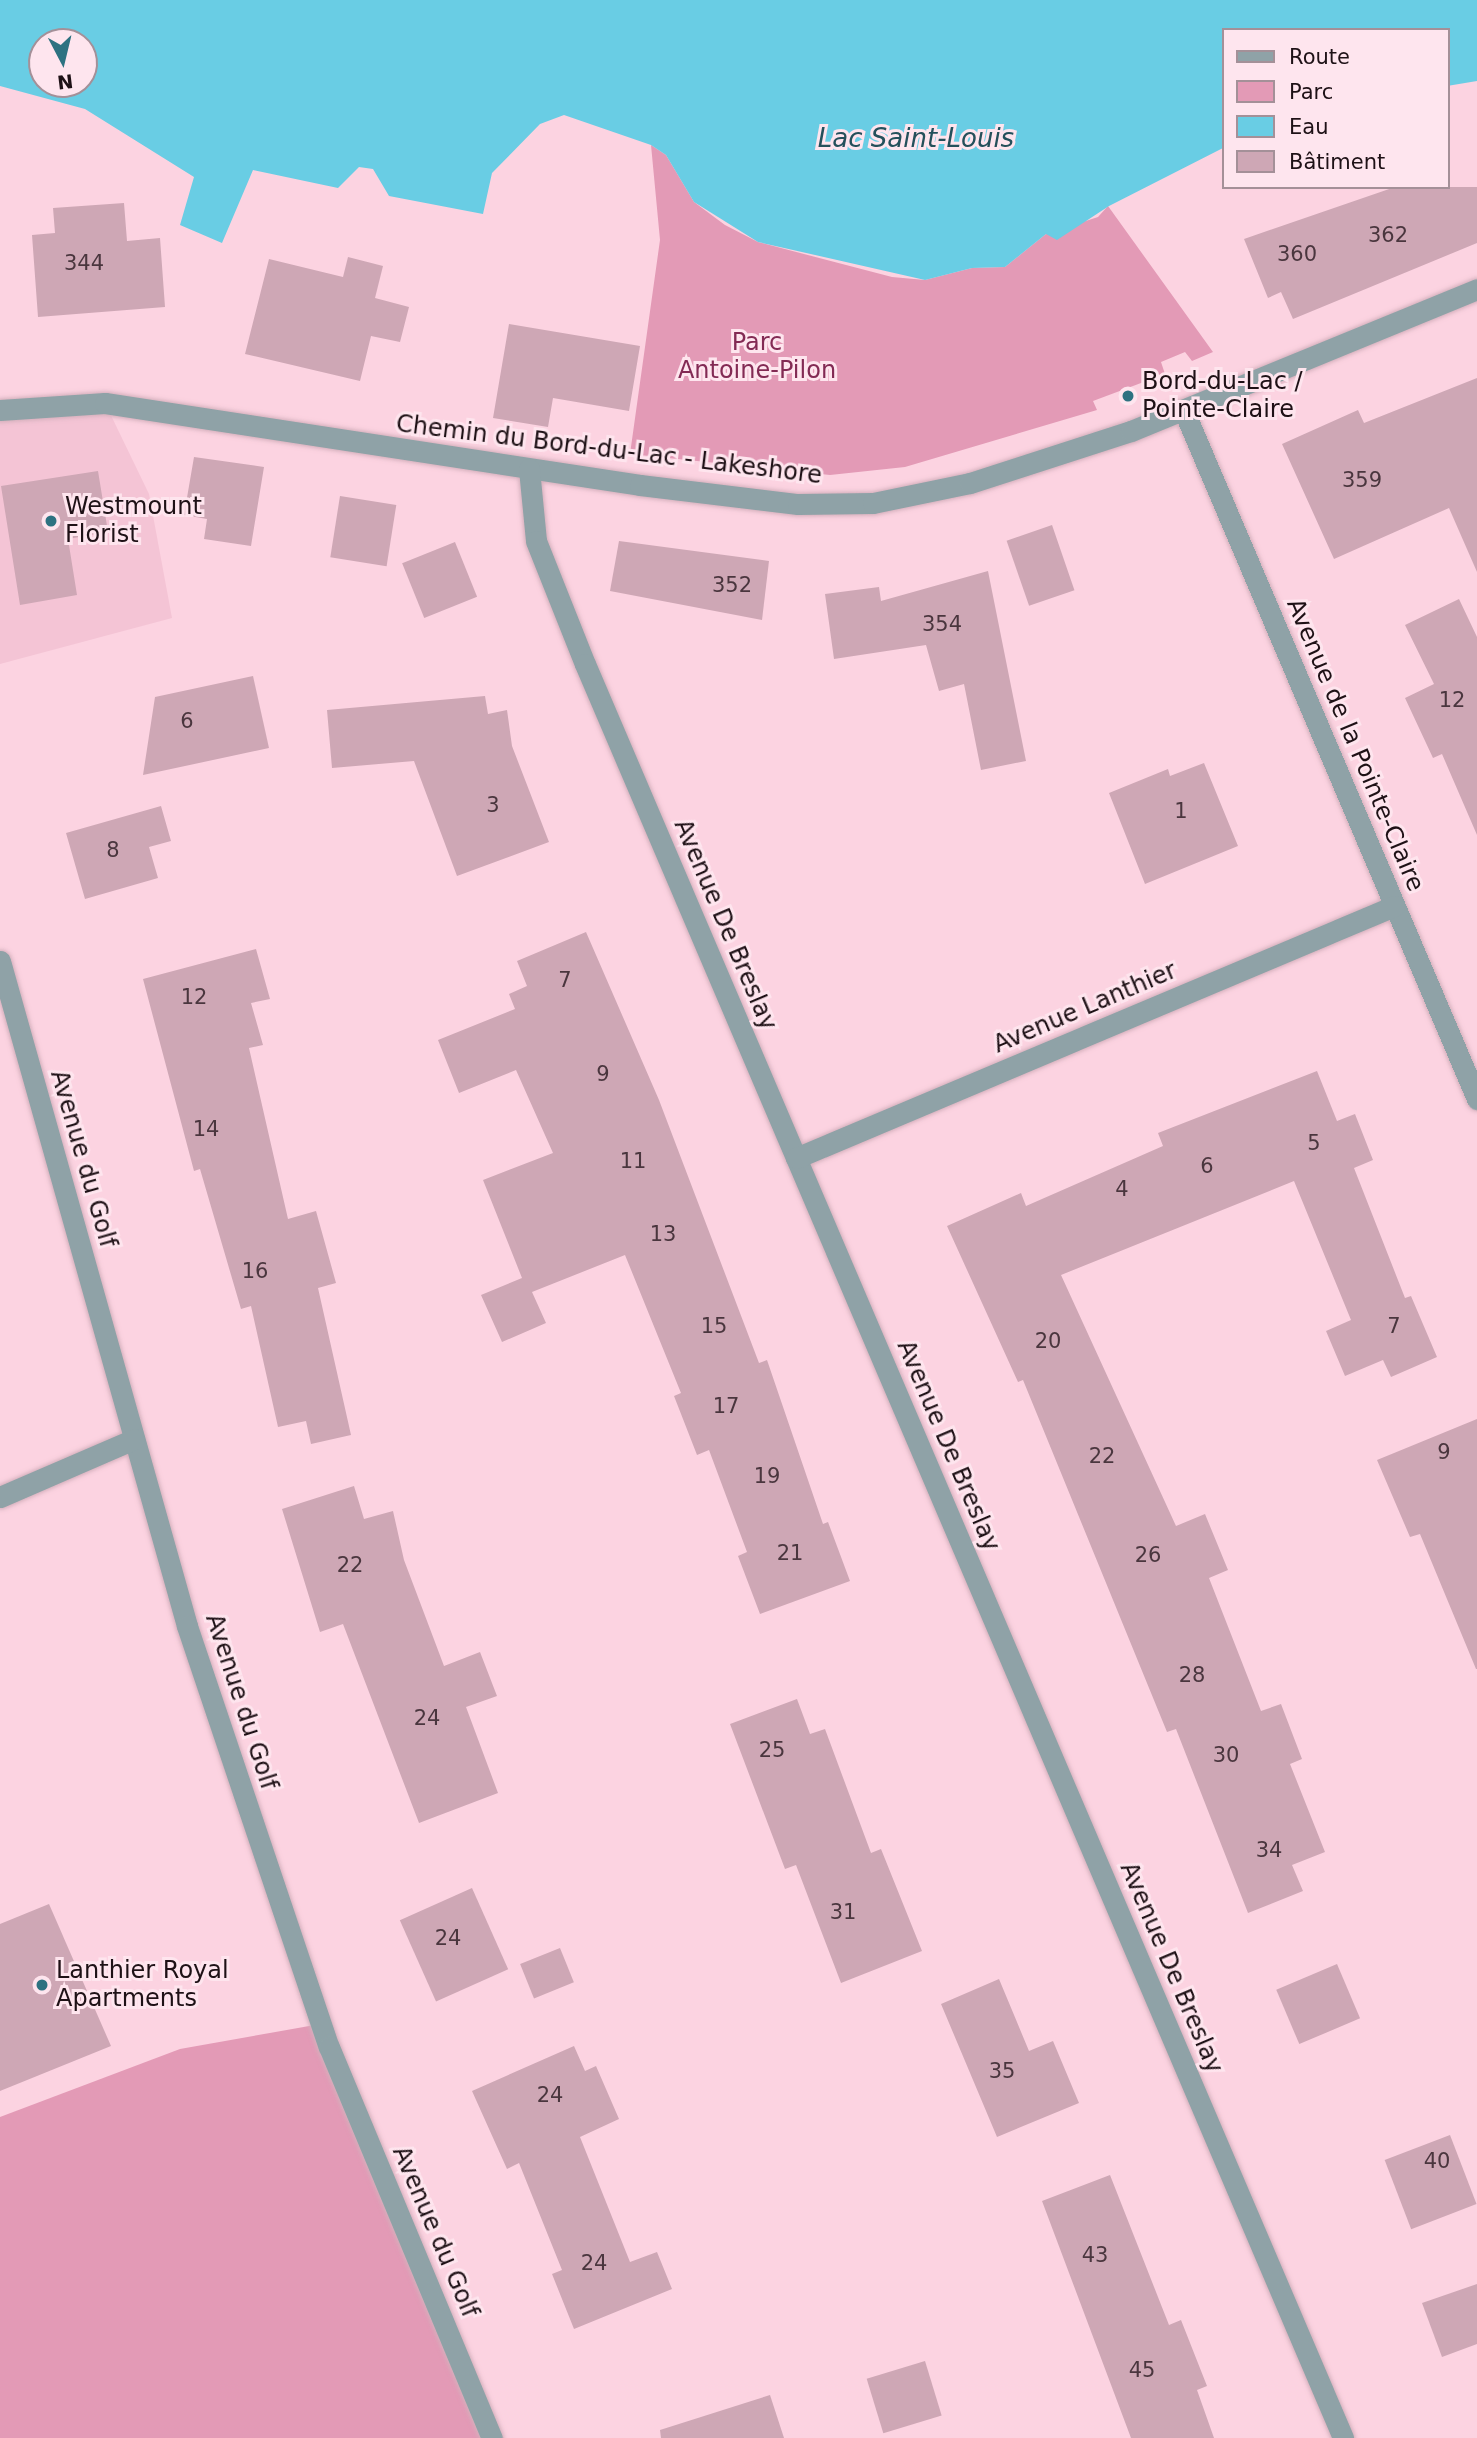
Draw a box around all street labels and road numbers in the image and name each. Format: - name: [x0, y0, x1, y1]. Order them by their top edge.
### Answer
- street label: Chemin du Bord-du-Lac - Lakeshore: [394, 410, 824, 490]
- street label: Avenue de la Pointe-Claire: [1280, 594, 1430, 896]
- street label: Avenue De Breslay: [668, 815, 782, 1035]
- street label: Avenue Lanthier: [989, 956, 1181, 1060]
- street label: Avenue du Golf: [44, 1067, 122, 1251]
- street label: Avenue De Breslay: [891, 1336, 1005, 1556]
- street label: Avenue du Golf: [199, 1610, 283, 1794]
- street label: Avenue De Breslay: [1114, 1858, 1228, 2078]
- street label: Avenue du Golf: [386, 2142, 484, 2322]

